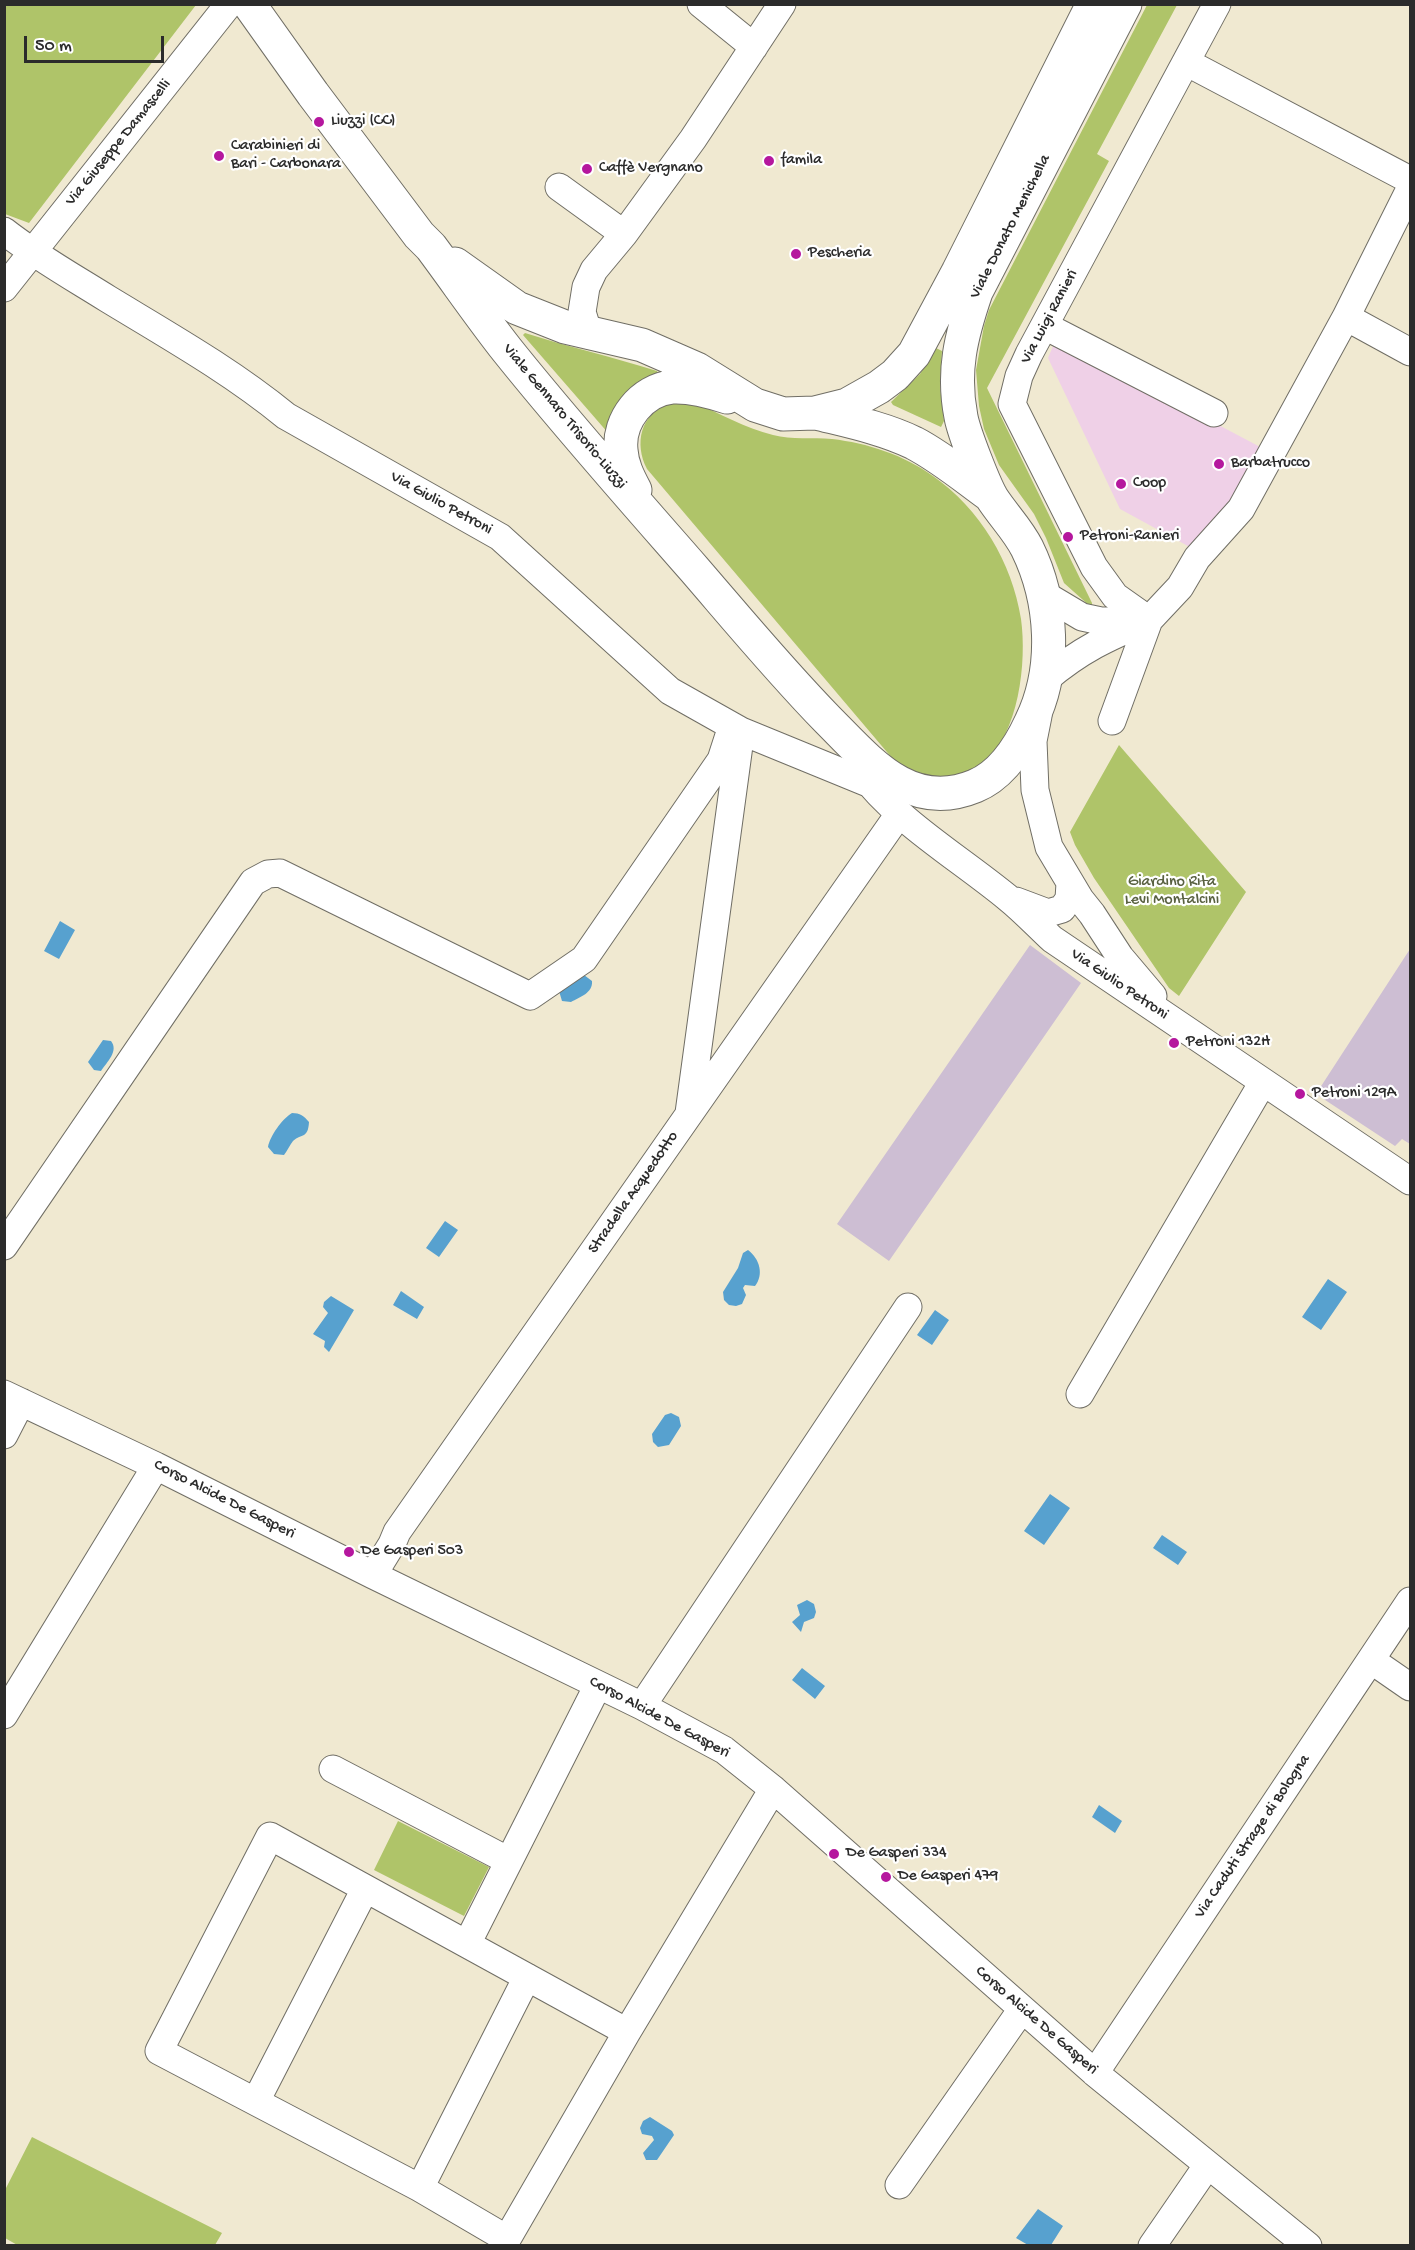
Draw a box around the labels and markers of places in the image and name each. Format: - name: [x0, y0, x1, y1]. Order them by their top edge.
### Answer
- place label: Liuzzi (CC): [331, 112, 396, 132]
- marker: Liuzzi (CC): [312, 115, 326, 129]
- place label: Carabinieri di Bari - Carbonara: [231, 137, 341, 175]
- marker: Carabinieri di Bari - Carbonara: [212, 149, 226, 163]
- place label: famila: [781, 151, 822, 171]
- marker: famila: [762, 154, 776, 168]
- place label: Caffè Vergnano: [599, 159, 703, 179]
- marker: Caffè Vergnano: [580, 162, 594, 176]
- place label: Pescheria: [808, 244, 871, 264]
- marker: Pescheria: [789, 247, 803, 261]
- place label: Barbatrucco: [1231, 454, 1310, 474]
- marker: Barbatrucco: [1212, 457, 1226, 471]
- place label: Coop: [1133, 474, 1166, 494]
- marker: Coop: [1114, 477, 1128, 491]
- place label: Petroni-Ranieri: [1080, 527, 1179, 547]
- marker: Petroni-Ranieri: [1061, 530, 1075, 544]
- place label: Petroni 132H: [1186, 1033, 1270, 1053]
- marker: Petroni 132H: [1167, 1036, 1181, 1050]
- place label: Petroni 129A: [1312, 1084, 1396, 1104]
- marker: Petroni 129A: [1293, 1087, 1307, 1101]
- place label: De Gasperi 503: [361, 1542, 463, 1562]
- marker: De Gasperi 503: [342, 1545, 356, 1559]
- place label: De Gasperi 334: [846, 1844, 947, 1864]
- marker: De Gasperi 334: [827, 1847, 841, 1861]
- place label: De Gasperi 479: [898, 1867, 998, 1887]
- marker: De Gasperi 479: [879, 1870, 893, 1884]

